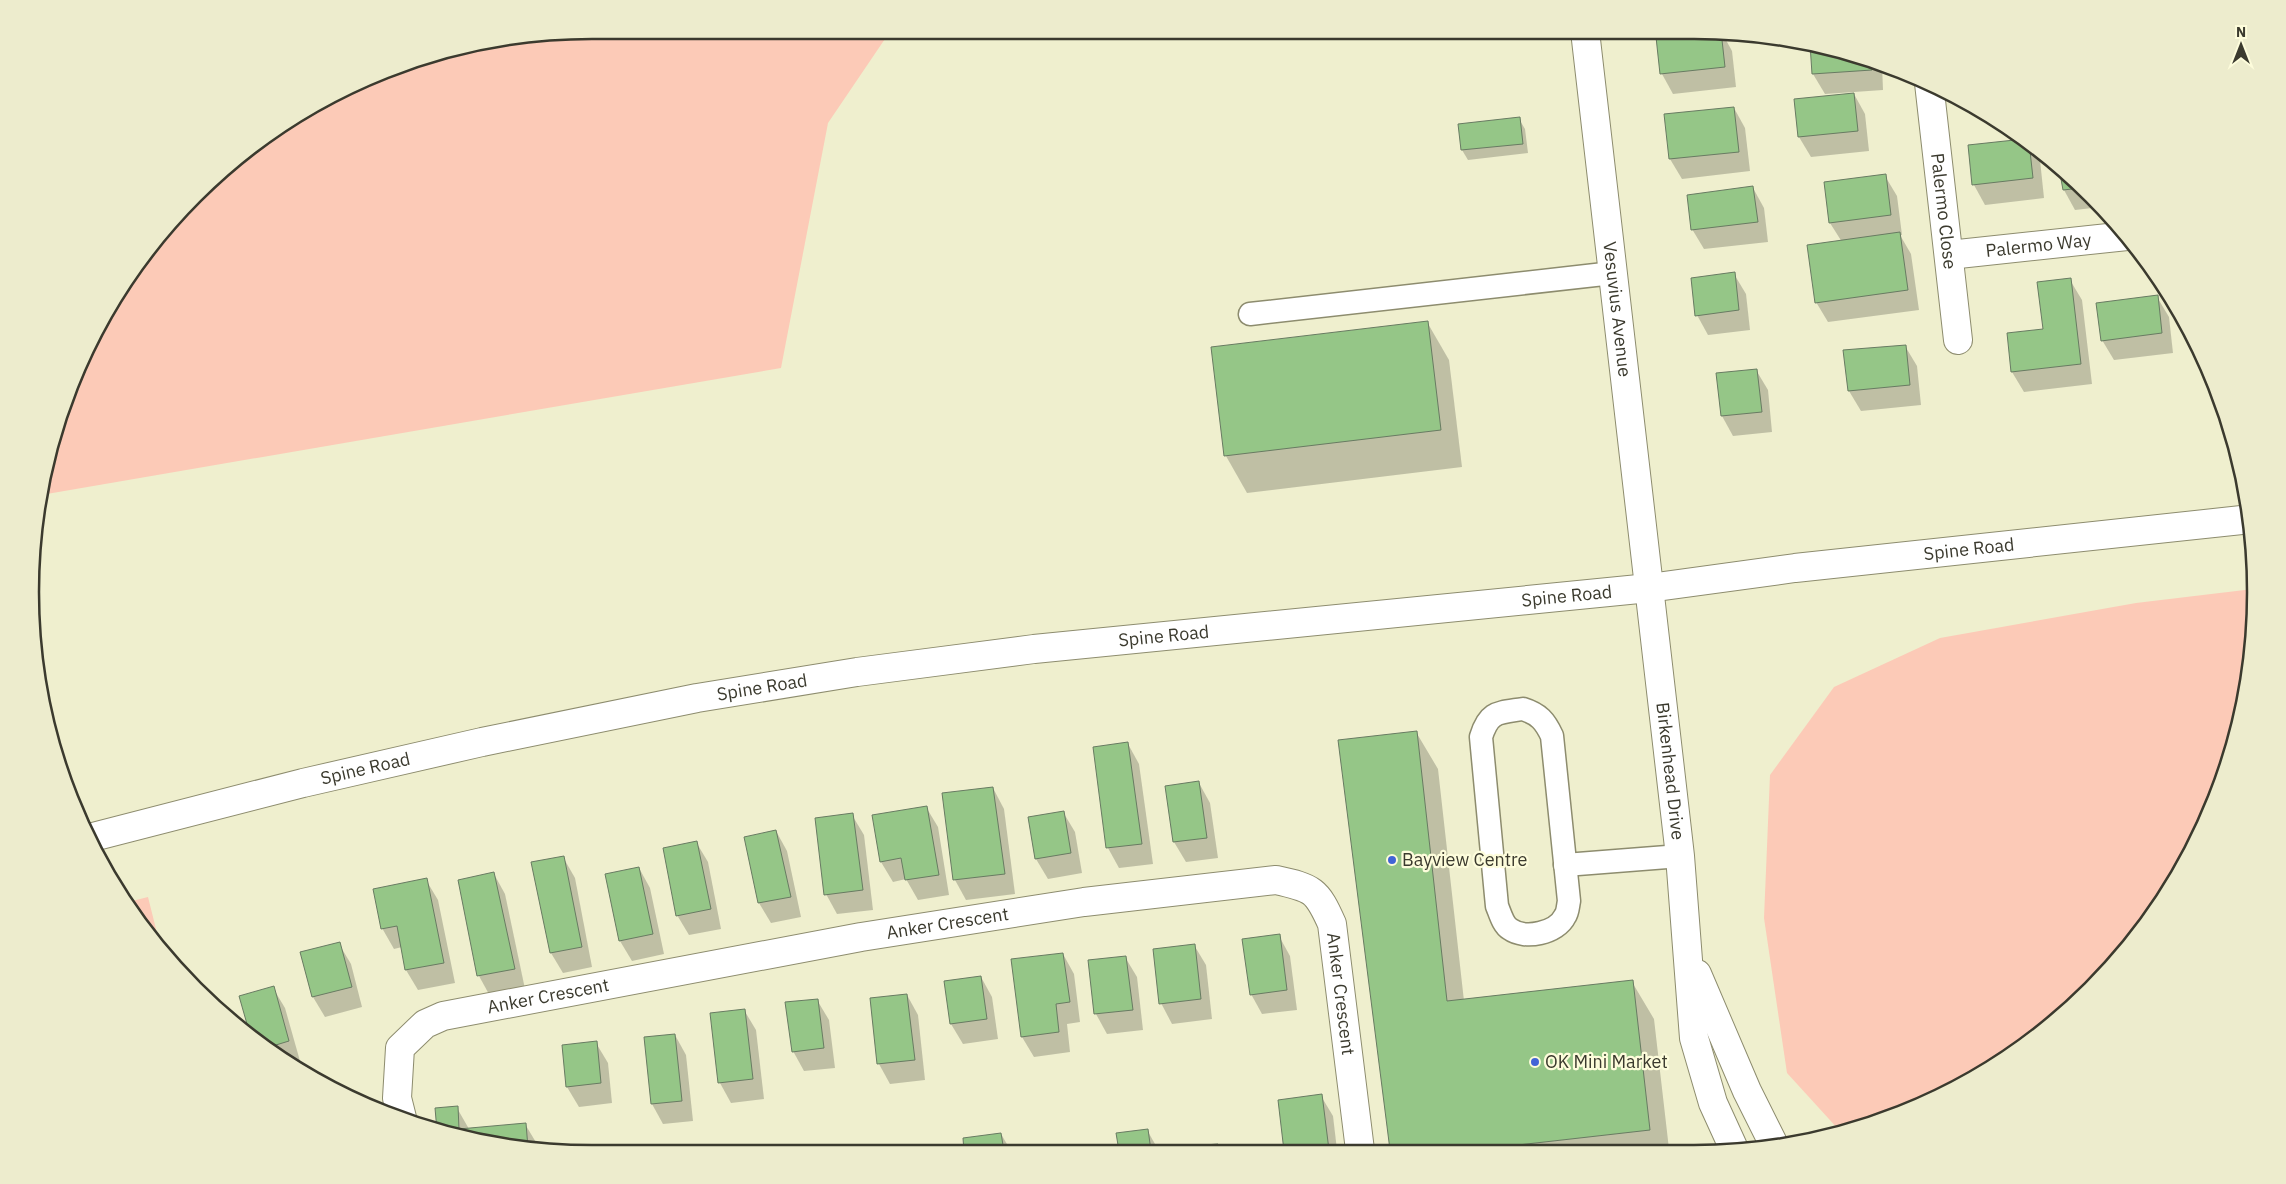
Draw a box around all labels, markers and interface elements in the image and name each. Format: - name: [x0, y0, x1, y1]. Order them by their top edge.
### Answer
- north arrow: [2216, 20, 2266, 70]
- text: N: [2236, 23, 2246, 41]
- street label: Palermo Close: [1926, 152, 1962, 271]
- street label: Palermo Way: [1984, 228, 2092, 262]
- street label: Vesuvius Avenue: [1598, 240, 1637, 378]
- street label: Spine Road: [1922, 533, 2016, 565]
- street label: Spine Road: [1520, 580, 1613, 612]
- street label: Spine Road: [1117, 620, 1210, 652]
- street label: Spine Road: [715, 668, 809, 706]
- street label: Birkenhead Drive: [1651, 701, 1690, 841]
- street label: Spine Road: [318, 747, 412, 790]
- place label: Bayview Centre: [1402, 848, 1528, 871]
- marker: Bayview Centre: [1386, 854, 1398, 866]
- street label: Anker Crescent: [885, 902, 1010, 944]
- street label: Anker Crescent: [1322, 931, 1360, 1056]
- street label: Anker Crescent: [485, 973, 611, 1018]
- place label: OK Mini Market: [1545, 1050, 1668, 1073]
- marker: OK Mini Market: [1529, 1056, 1541, 1068]

